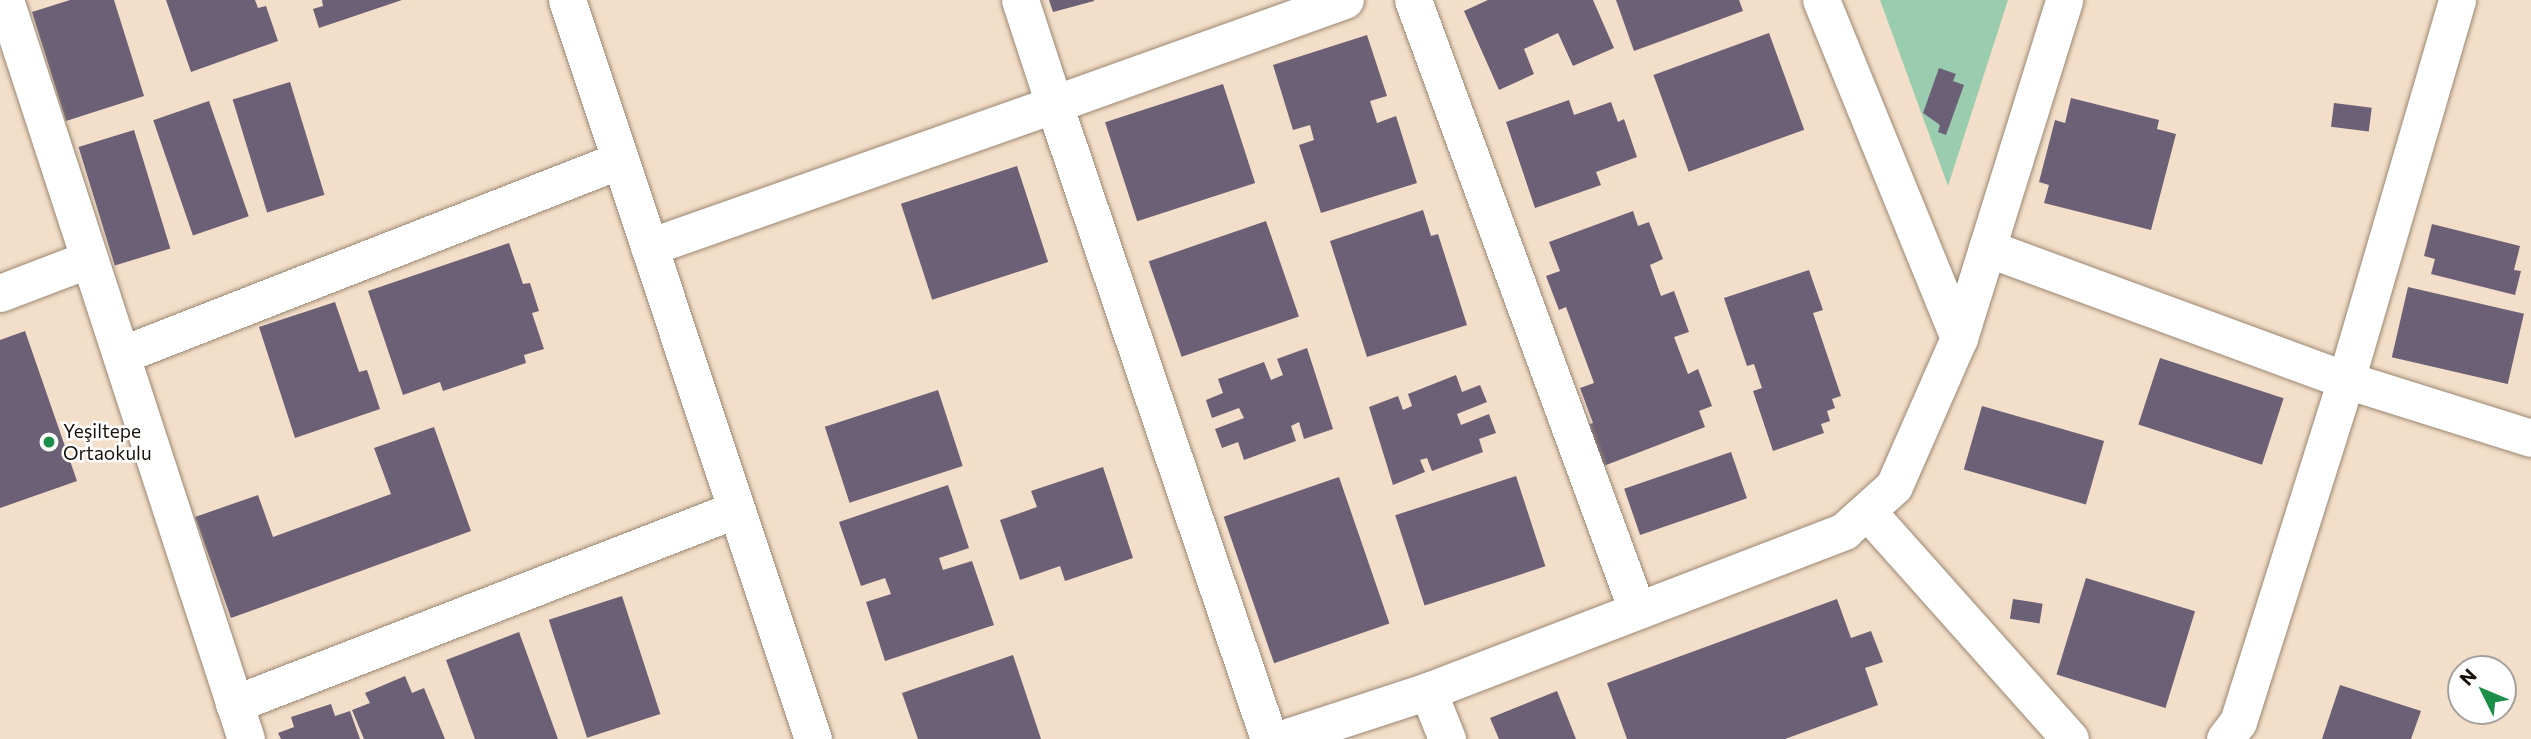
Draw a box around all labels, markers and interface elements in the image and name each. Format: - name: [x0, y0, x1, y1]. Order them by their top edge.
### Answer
- place label: Yeşiltepe Ortaokulu: [63, 420, 152, 464]
- marker: Yeşiltepe Ortaokulu: [41, 434, 57, 450]
- north arrow: [2447, 655, 2517, 725]
- text: N: [2454, 664, 2481, 690]

